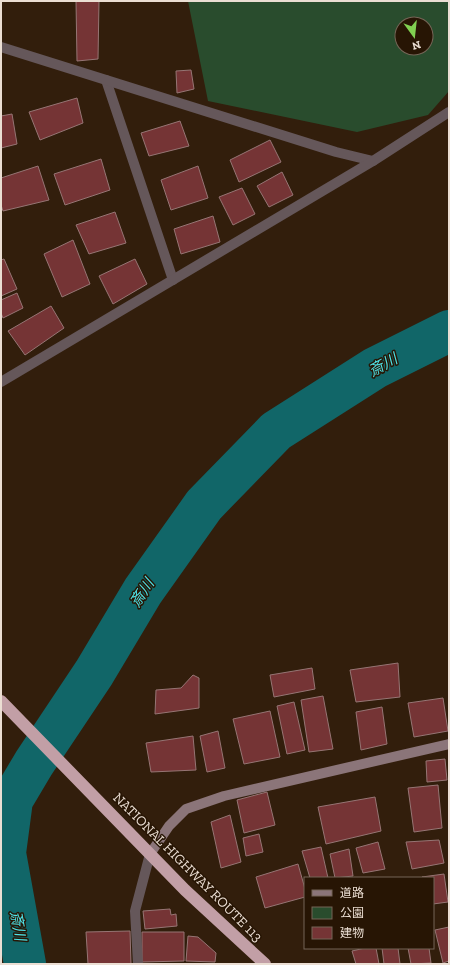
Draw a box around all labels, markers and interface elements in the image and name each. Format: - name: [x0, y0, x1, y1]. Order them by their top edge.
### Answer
- north arrow: [394, 16, 434, 56]
- text: N: [410, 38, 422, 53]
- water label: 斎川: [366, 349, 402, 380]
- water label: 斎川: [126, 574, 159, 610]
- street label: NATIONAL HIGHWAY ROUTE 113: [109, 789, 266, 946]
- legend: [304, 877, 434, 949]
- text: 道路: [340, 886, 364, 900]
- text: 公園: [340, 906, 364, 920]
- water label: 斎川: [7, 910, 30, 944]
- text: 建物: [340, 926, 364, 940]

